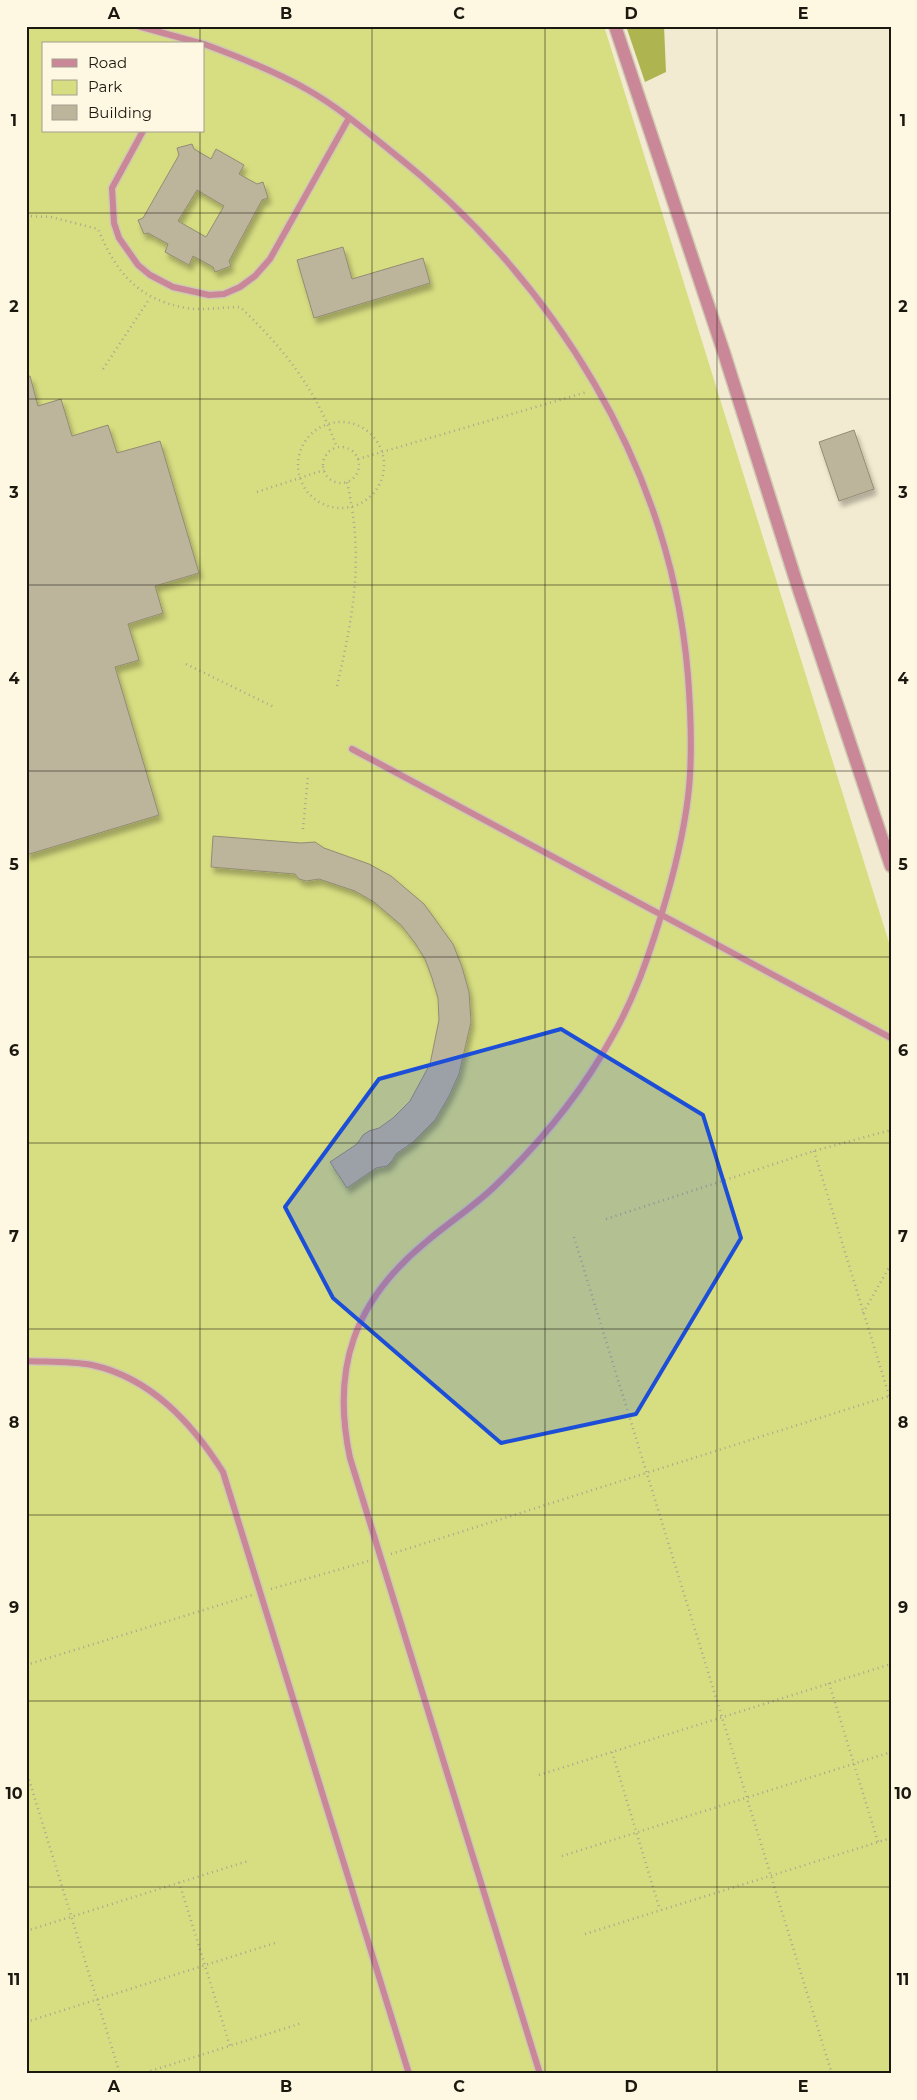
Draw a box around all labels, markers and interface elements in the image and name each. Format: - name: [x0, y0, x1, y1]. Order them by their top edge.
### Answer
- text: A: [107, 4, 121, 23]
- text: B: [280, 4, 292, 23]
- text: C: [453, 4, 465, 23]
- text: D: [624, 4, 638, 23]
- text: E: [798, 4, 808, 23]
- legend: [42, 42, 205, 132]
- text: Road: [88, 53, 127, 72]
- text: Park: [88, 77, 122, 96]
- text: Building: [88, 103, 152, 122]
- text: 1: [11, 111, 17, 130]
- text: 1: [900, 111, 906, 130]
- text: 2: [9, 297, 19, 316]
- text: 2: [898, 297, 908, 316]
- text: 3: [8, 483, 19, 502]
- text: 3: [897, 483, 908, 502]
- text: 4: [8, 669, 20, 688]
- text: 4: [897, 669, 909, 688]
- text: 5: [9, 855, 19, 874]
- text: 5: [898, 855, 908, 874]
- text: 6: [9, 1041, 19, 1060]
- text: 6: [898, 1041, 908, 1060]
- text: 7: [9, 1227, 19, 1246]
- text: 7: [898, 1227, 908, 1246]
- text: 8: [9, 1413, 19, 1432]
- text: 8: [898, 1413, 908, 1432]
- text: 9: [9, 1598, 19, 1617]
- text: 9: [898, 1598, 908, 1617]
- text: 10: [5, 1784, 23, 1803]
- text: 10: [894, 1784, 912, 1803]
- text: 11: [8, 1970, 20, 1989]
- text: 11: [897, 1970, 909, 1989]
- text: A: [107, 2077, 121, 2096]
- text: B: [280, 2077, 292, 2096]
- text: C: [453, 2077, 465, 2096]
- text: D: [624, 2077, 638, 2096]
- text: E: [798, 2077, 808, 2096]

